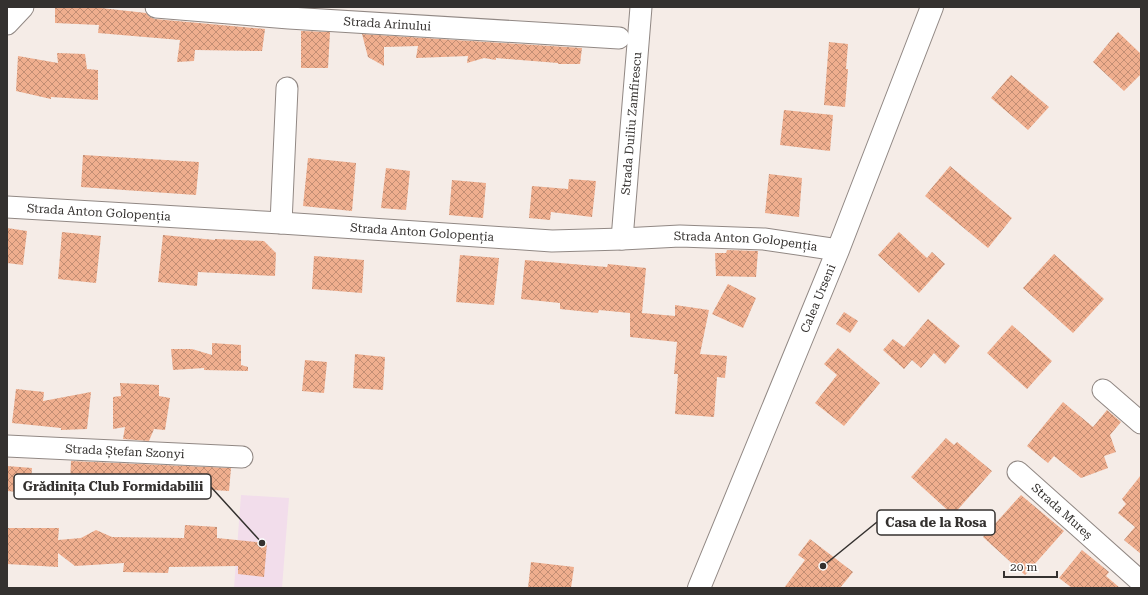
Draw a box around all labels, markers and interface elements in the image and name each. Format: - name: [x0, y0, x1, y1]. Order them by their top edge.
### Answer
- street label: Strada Arinului: [343, 14, 432, 34]
- street label: Strada Duiliu Zamfirescu: [619, 51, 644, 195]
- street label: Strada Anton Golopenția: [26, 201, 172, 224]
- street label: Strada Anton Golopenția: [350, 221, 495, 244]
- street label: Strada Anton Golopenția: [673, 229, 819, 254]
- street label: Calea Urseni: [798, 262, 838, 335]
- street label: Strada Ștefan Szonyi: [65, 442, 185, 461]
- callout: Grădinița Club Formidabilii: [14, 474, 211, 499]
- text: Grădinița Club Formidabilii: [23, 479, 204, 496]
- street label: Strada Mureș: [1029, 481, 1095, 543]
- callout: Casa de la Rosa: [877, 510, 995, 535]
- text: Casa de la Rosa: [885, 515, 987, 530]
- scale bar: [1004, 553, 1057, 579]
- text: 20 m: [1010, 560, 1037, 574]

